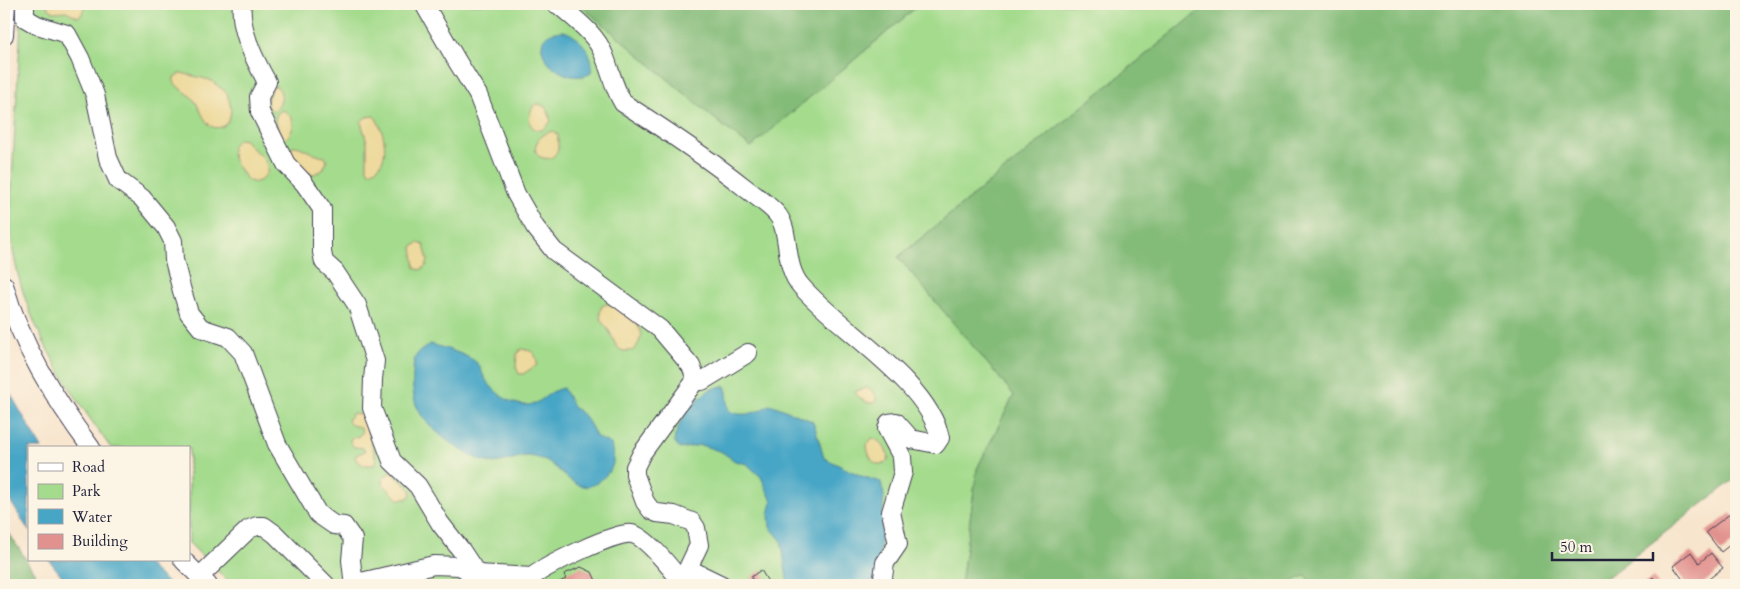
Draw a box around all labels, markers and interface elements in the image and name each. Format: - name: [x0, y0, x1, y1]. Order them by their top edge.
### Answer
- legend: [28, 446, 190, 562]
- text: Road: [72, 457, 105, 477]
- text: Park: [72, 481, 101, 501]
- text: Water: [71, 507, 113, 527]
- scale bar: [1552, 529, 1654, 561]
- text: Building: [72, 531, 128, 551]
- text: 50 m: [1560, 537, 1592, 557]

